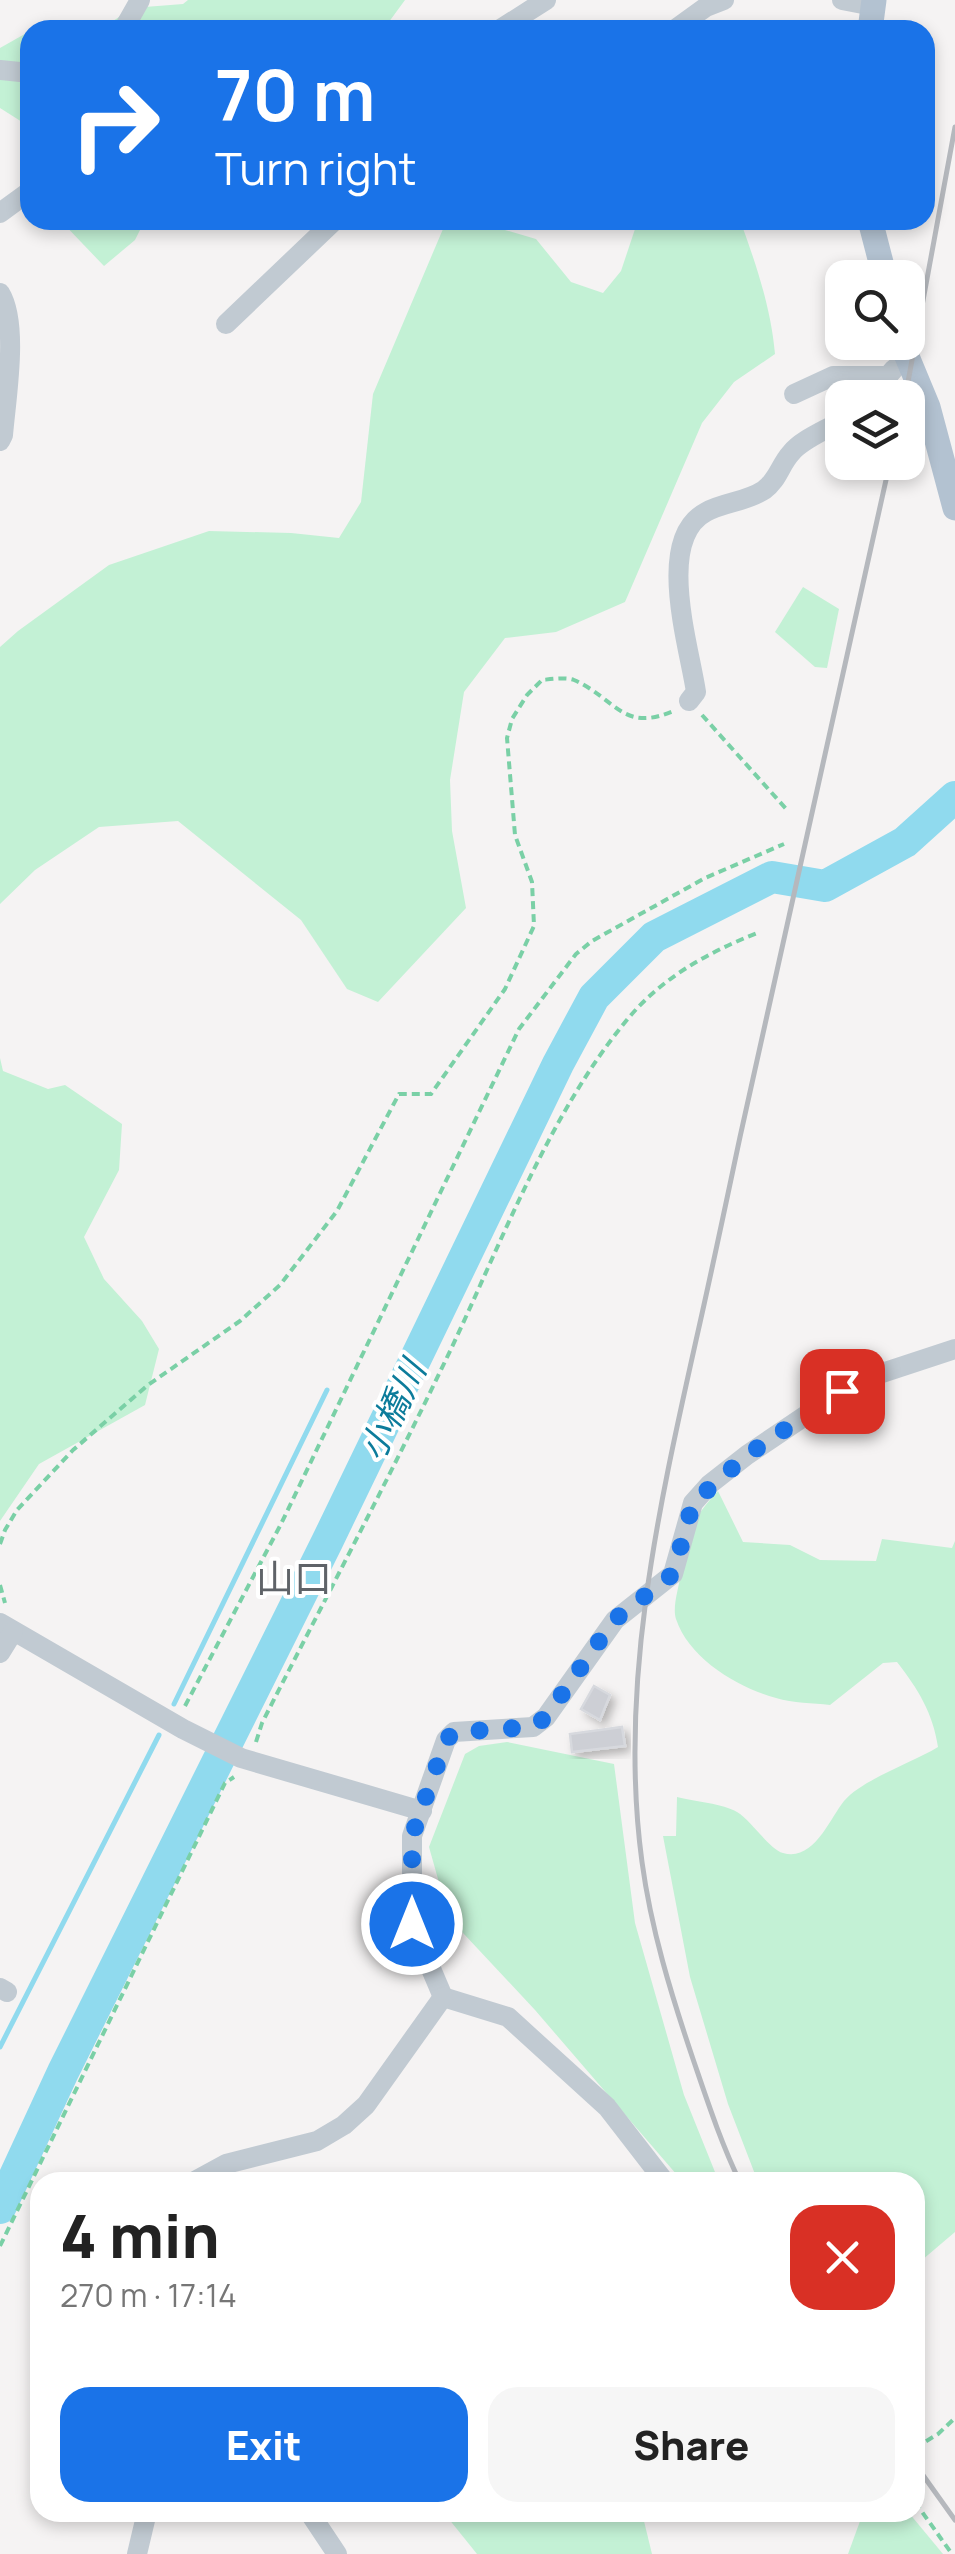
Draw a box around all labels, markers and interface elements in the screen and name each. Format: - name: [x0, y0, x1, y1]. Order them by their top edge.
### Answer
- text: 70 m: [215, 46, 375, 142]
- icon: right: [50, 60, 180, 190]
- text: Turn right: [215, 137, 416, 199]
- map controls: [825, 260, 925, 480]
- button: search: [825, 260, 925, 360]
- button: layers: [825, 380, 925, 480]
- water label: 小橋川: [347, 1349, 438, 1468]
- pin: [800, 1349, 885, 1434]
- icon: arrive: [815, 1364, 870, 1419]
- district label: 山口: [256, 1551, 332, 1603]
- position arrow: [360, 1872, 464, 1976]
- text: 4 min: [60, 2194, 220, 2276]
- button: close: [790, 2205, 895, 2310]
- text: 270 m · 17:14: [60, 2273, 237, 2317]
- button: Exit: [60, 2387, 468, 2502]
- button: Share: [488, 2387, 895, 2502]

